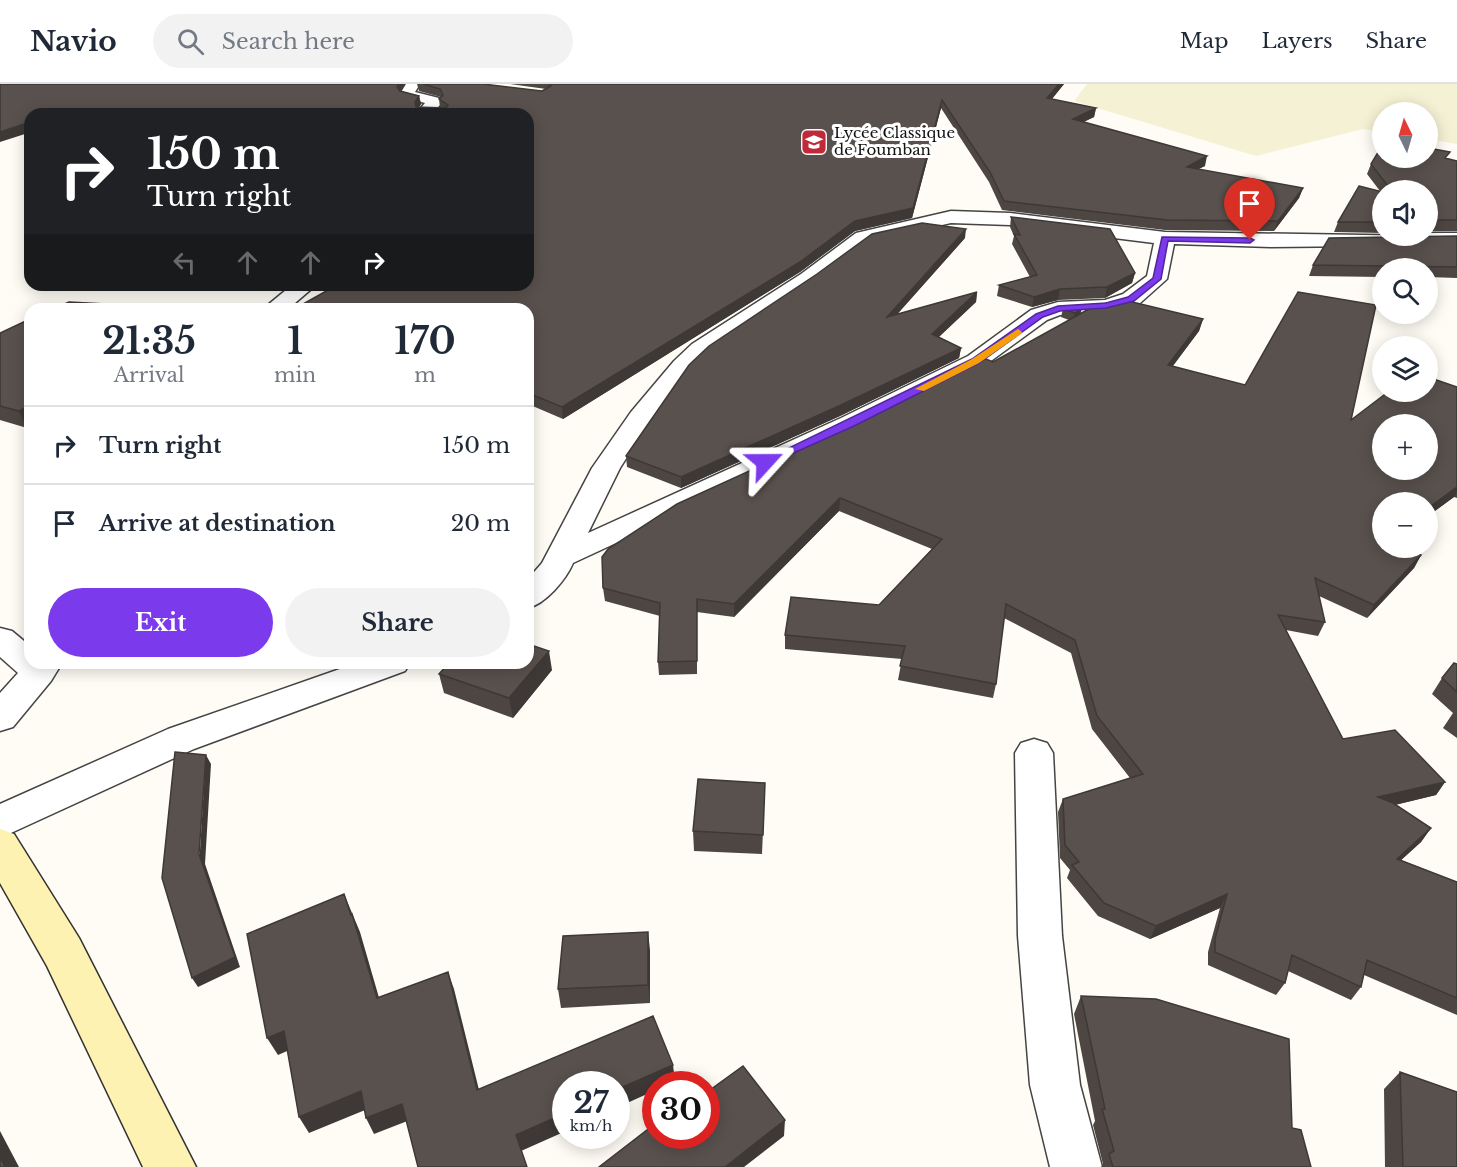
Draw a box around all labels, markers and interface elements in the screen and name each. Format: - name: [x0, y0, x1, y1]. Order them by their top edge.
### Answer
- search box: [153, 14, 573, 68]
- text: Navio: [30, 24, 117, 59]
- icon: search: [174, 25, 207, 58]
- text: Search here: [222, 28, 355, 55]
- text: Map: [1180, 28, 1229, 54]
- text: Layers: [1262, 28, 1333, 54]
- text: Share: [1366, 28, 1427, 54]
- north arrow: [1372, 102, 1438, 168]
- map controls: [1372, 102, 1438, 558]
- place label: Lycée Classique de Foumban: [834, 123, 955, 159]
- school or university icon: Lycée Classique de Foumban: [799, 127, 829, 157]
- text: 150 m: [147, 128, 280, 180]
- icon: right: [48, 132, 126, 210]
- pin: [1224, 178, 1275, 240]
- text: Turn right: [147, 180, 291, 213]
- button: sound: [1372, 180, 1438, 246]
- icon: arrive: [1233, 187, 1266, 220]
- icon: left: [168, 246, 201, 279]
- icon: ahead: [231, 246, 264, 279]
- icon: ahead: [294, 246, 327, 279]
- icon: right: [357, 246, 390, 279]
- button: search: [1372, 258, 1438, 324]
- text: 21:35: [102, 319, 196, 364]
- text: 1: [287, 319, 303, 364]
- text: 170: [394, 319, 456, 364]
- button: layers: [1372, 336, 1438, 402]
- text: Arrival: [114, 363, 184, 387]
- text: min: [274, 363, 316, 387]
- text: m: [414, 363, 436, 387]
- button: +: [1372, 414, 1438, 480]
- icon: right: [48, 429, 81, 462]
- position arrow: [733, 430, 797, 494]
- text: Turn right: [99, 432, 221, 459]
- text: 150 m: [442, 432, 510, 459]
- button: −: [1372, 492, 1438, 558]
- icon: arrive: [48, 507, 81, 540]
- text: Arrive at destination: [99, 510, 336, 537]
- text: 20 m: [451, 510, 510, 537]
- button: Exit: [48, 588, 273, 657]
- button: Share: [285, 588, 510, 657]
- speed limit sign: 30: [642, 1071, 720, 1149]
- text: 27: [573, 1084, 609, 1121]
- text: km/h: [570, 1116, 612, 1135]

